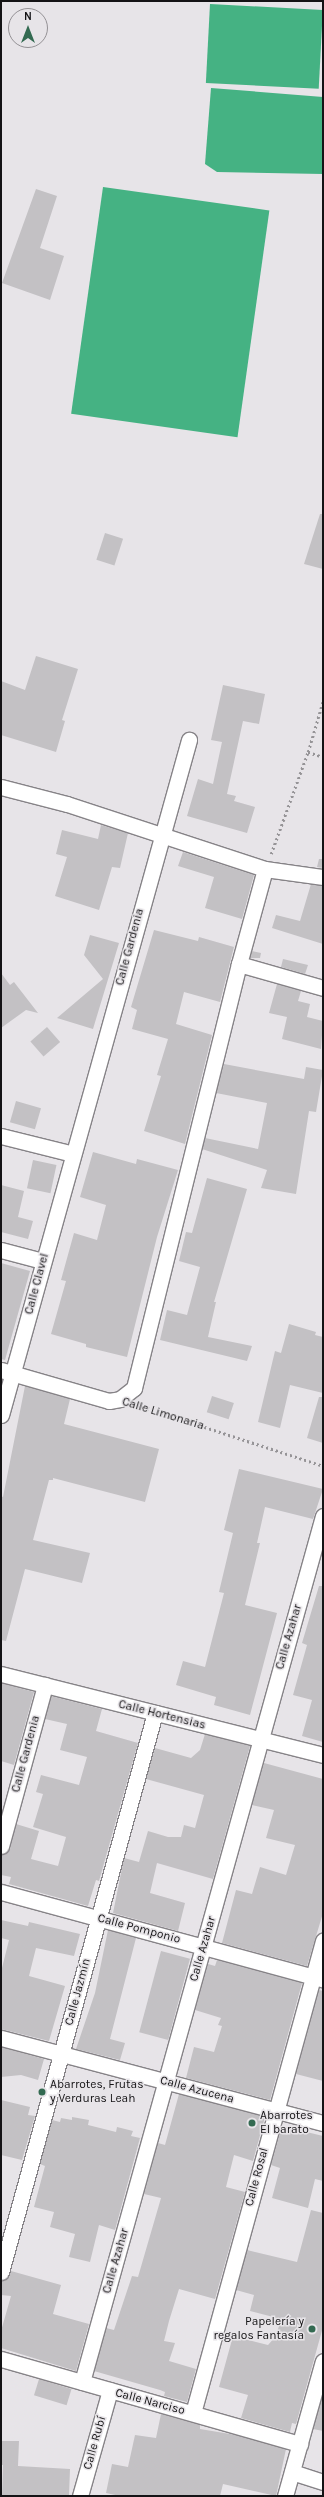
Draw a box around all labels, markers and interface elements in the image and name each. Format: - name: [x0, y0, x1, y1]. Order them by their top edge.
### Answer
- north arrow: [8, 8, 48, 48]
- text: N: [24, 10, 32, 23]
- street label: Calle Gardenia: [113, 907, 147, 987]
- street label: Calle Clavel: [22, 1252, 52, 1316]
- street label: Calle Limonaria: [120, 1395, 206, 1433]
- street label: Calle Azahar: [273, 1603, 305, 1671]
- street label: Calle Hortensias: [117, 1697, 207, 1733]
- street label: Calle Gardenia: [9, 1714, 43, 1794]
- street label: Calle Pomponio: [96, 1911, 182, 1947]
- street label: Calle Azahar: [187, 1915, 219, 1983]
- street label: Calle Jazmín: [62, 1957, 94, 2027]
- street label: Calle Azucena: [159, 2073, 235, 2107]
- place label: Abarrotes, Frutas y Verduras Leah: [50, 2078, 143, 2106]
- marker: Abarrotes, Frutas y Verduras Leah: [37, 2087, 47, 2097]
- place label: Abarrotes El barato: [260, 2109, 313, 2137]
- marker: Abarrotes El barato: [247, 2118, 257, 2128]
- street label: Calle Rosal: [242, 2146, 272, 2208]
- street label: Calle Azahar: [100, 2227, 132, 2295]
- place label: Papelería y regalos Fantasía: [214, 2315, 304, 2343]
- marker: Papelería y regalos Fantasía: [307, 2324, 317, 2334]
- street label: Calle Narciso: [114, 2386, 186, 2418]
- street label: Calle Rubí: [80, 2415, 110, 2471]

